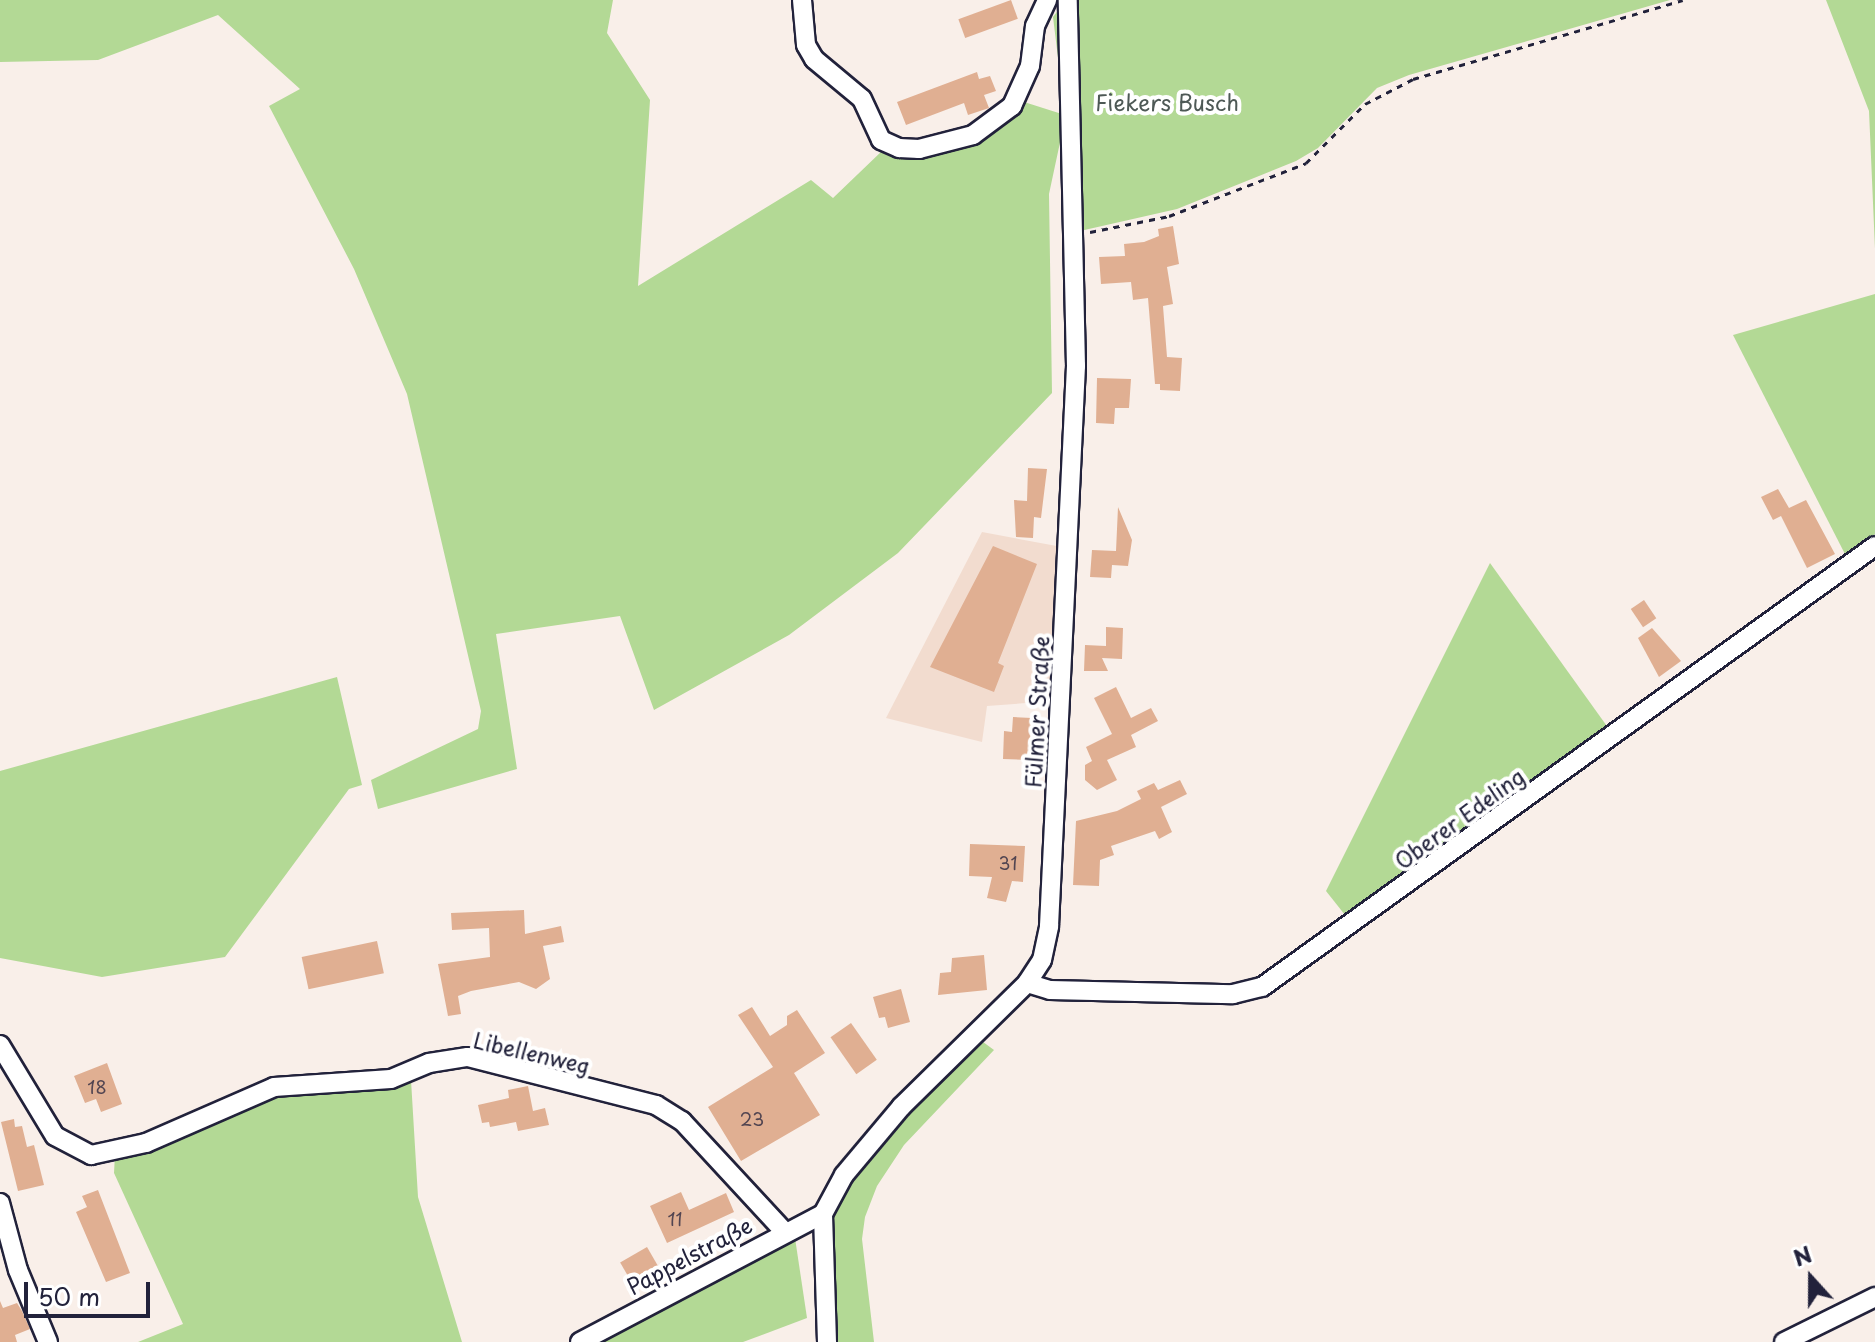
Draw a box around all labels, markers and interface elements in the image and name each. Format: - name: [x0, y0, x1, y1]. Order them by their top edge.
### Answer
- park label: Fiekers Busch: [1095, 89, 1239, 115]
- street label: Fülmer Straße: [1019, 635, 1053, 789]
- street label: Oberer Edeling: [1389, 762, 1529, 874]
- house number: 31: [999, 852, 1017, 874]
- street label: Libellenweg: [471, 1026, 593, 1078]
- house number: 18: [87, 1076, 107, 1098]
- house number: 23: [740, 1108, 764, 1130]
- house number: 11: [667, 1208, 683, 1230]
- street label: Pappelstraße: [622, 1211, 756, 1299]
- text: N: [1788, 1237, 1816, 1274]
- north arrow: [1771, 1238, 1851, 1318]
- scale bar: [28, 1266, 154, 1316]
- text: 50 m: [38, 1278, 100, 1314]

